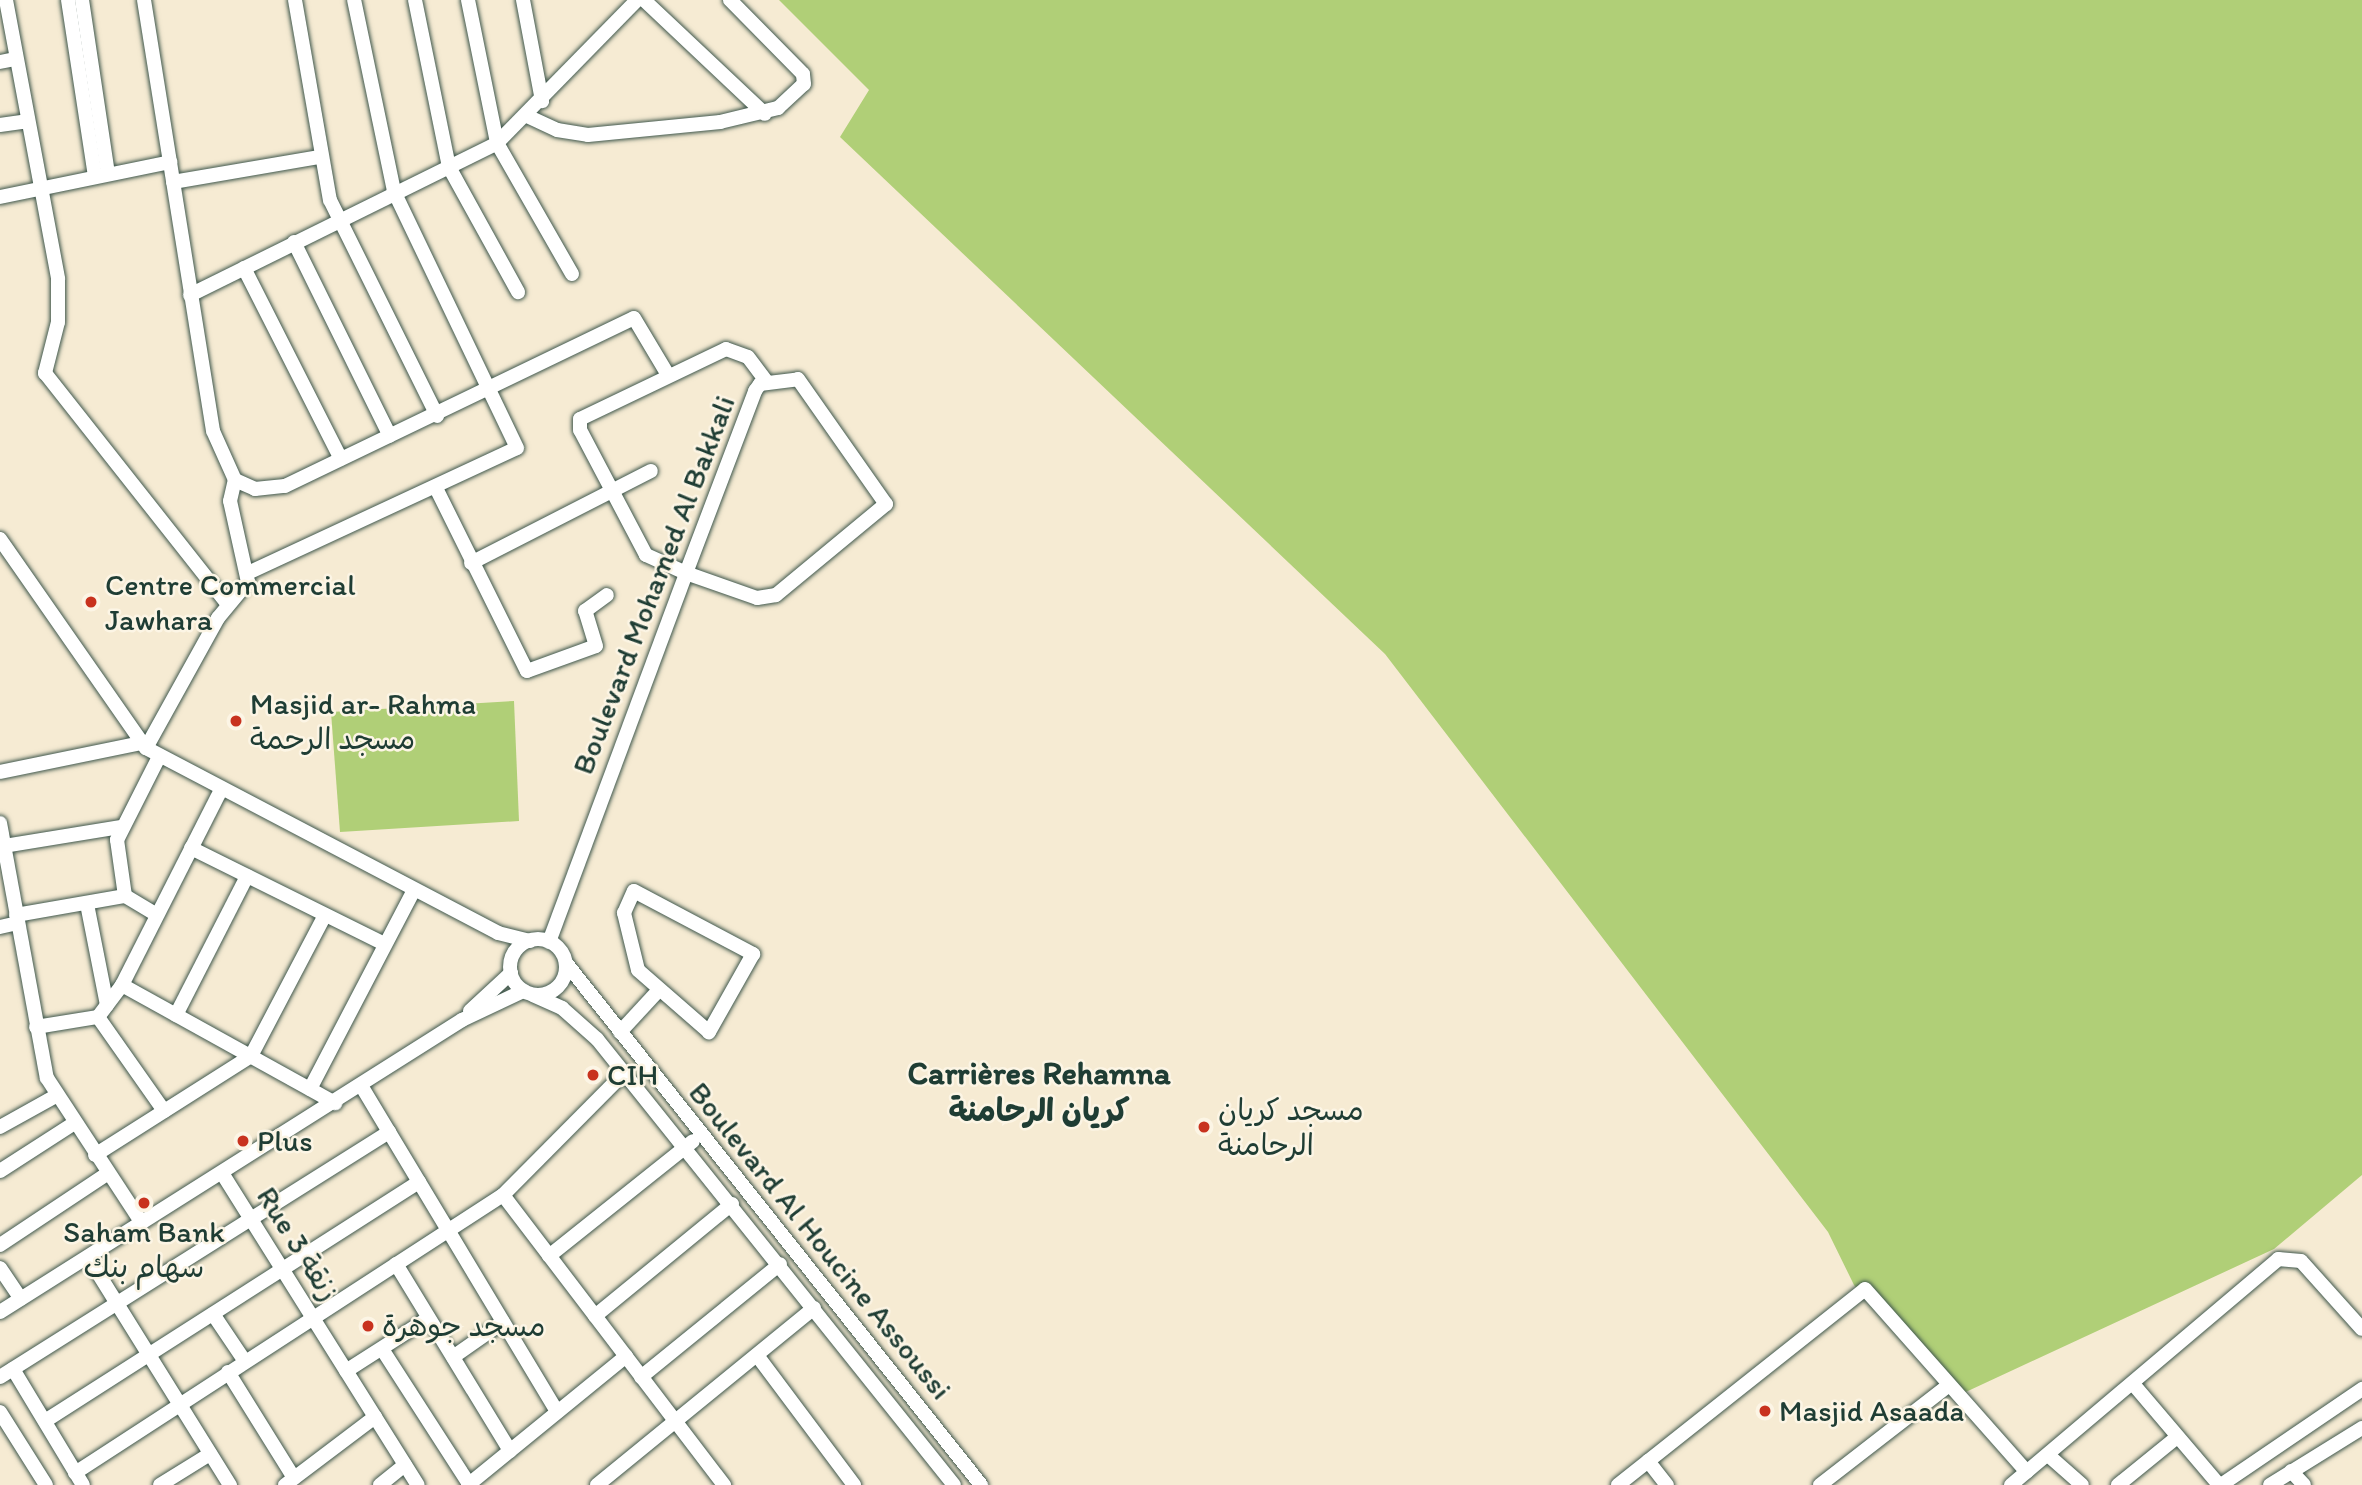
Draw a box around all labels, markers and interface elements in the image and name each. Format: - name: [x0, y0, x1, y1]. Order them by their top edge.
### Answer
- street label: Boulevard Mohamed Al Bakkali: [565, 391, 743, 779]
- place label: Centre Commercial Jawhara: [105, 567, 356, 638]
- marker: Centre Commercial Jawhara: [83, 594, 99, 610]
- place label: Masjid ar- Rahma مسجد الرحمة: [250, 686, 476, 756]
- marker: Masjid ar- Rahma مسجد الرحمة: [228, 713, 244, 729]
- district label: Carrières Rehamna كريان الرحامنة: [908, 1055, 1170, 1130]
- place label: CIH: [607, 1057, 658, 1093]
- marker: CIH: [585, 1067, 601, 1083]
- street label: Boulevard Al Houcine Assoussi: [681, 1076, 959, 1406]
- place label: مسجد كريان الرحامنة: [1218, 1092, 1364, 1162]
- marker: مسجد كريان الرحامنة: [1196, 1119, 1212, 1135]
- place label: Plus: [257, 1123, 313, 1159]
- marker: Plus: [235, 1133, 251, 1149]
- street label: Rue 3 زنقة: [249, 1180, 347, 1308]
- marker: Saham Bank سهام بنك: [136, 1195, 152, 1211]
- place label: Saham Bank سهام بنك: [63, 1214, 225, 1284]
- place label: مسجد جوهرة: [382, 1308, 545, 1344]
- marker: مسجد جوهرة: [360, 1318, 376, 1334]
- place label: Masjid Asaada: [1779, 1393, 1964, 1429]
- marker: Masjid Asaada: [1757, 1403, 1773, 1419]

